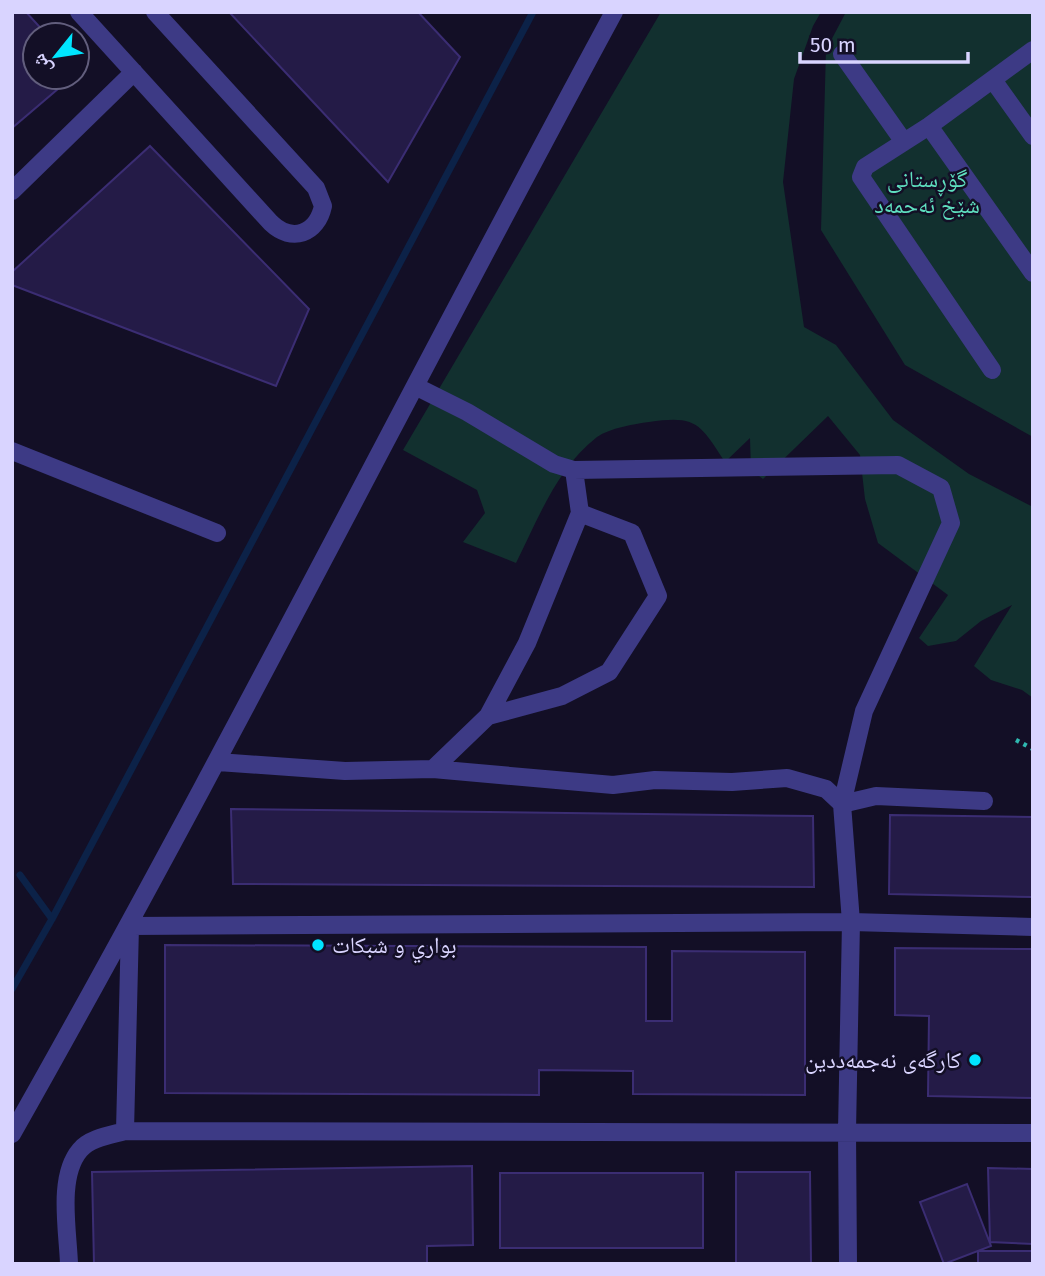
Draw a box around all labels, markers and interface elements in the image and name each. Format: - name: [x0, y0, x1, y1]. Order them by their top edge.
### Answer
- north arrow: [21, 21, 91, 91]
- scale bar: [800, 21, 968, 65]
- text: 50 m: [810, 32, 856, 58]
- text: ش: [27, 50, 57, 79]
- park label: گۆڕستانی شێخ ئەحمەد: [874, 165, 980, 220]
- place label: بواري و شبكات: [332, 931, 457, 964]
- marker: بواري و شبكات: [310, 937, 326, 953]
- place label: کارگەی نەجمەددین: [805, 1046, 961, 1074]
- marker: کارگەی نەجمەددین: [967, 1052, 983, 1068]

